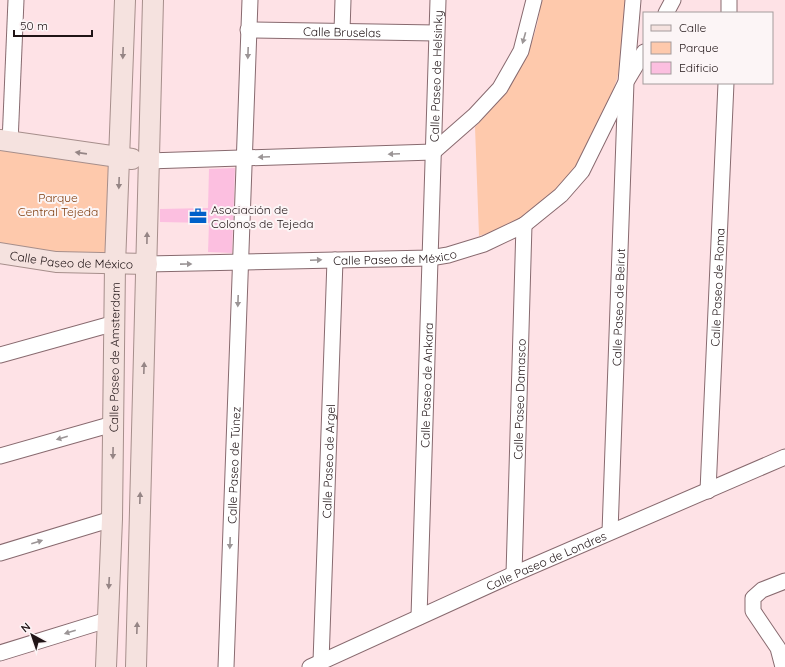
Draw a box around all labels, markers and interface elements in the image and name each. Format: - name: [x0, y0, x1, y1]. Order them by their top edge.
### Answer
- street label: Calle Paseo de Helsinky: [426, 10, 445, 142]
- scale bar: [14, 12, 92, 38]
- legend: [643, 12, 773, 84]
- text: 50 m: [20, 18, 48, 33]
- text: Calle: [679, 20, 707, 35]
- street label: Calle Bruselas: [303, 23, 381, 40]
- one-way arrow: [521, 32, 527, 44]
- text: Parque: [679, 40, 719, 55]
- one-way arrow: [120, 47, 126, 60]
- one-way arrow: [245, 47, 251, 60]
- text: Edificio: [679, 60, 719, 75]
- one-way arrow: [75, 150, 87, 156]
- one-way arrow: [388, 150, 400, 157]
- one-way arrow: [258, 154, 270, 161]
- one-way arrow: [115, 177, 122, 189]
- park label: Parque Central Tejeda: [18, 190, 98, 219]
- place label: Asociación de Colonos de Tejeda: [211, 202, 314, 231]
- office icon: Asociación de Colonos de Tejeda: [188, 206, 208, 226]
- street label: Calle Paseo de Roma: [707, 228, 727, 347]
- one-way arrow: [144, 231, 150, 244]
- street label: Calle Paseo de México: [333, 245, 458, 268]
- street label: Calle Paseo de México: [9, 247, 133, 271]
- street label: Calle Paseo de Beirut: [608, 248, 628, 366]
- one-way arrow: [310, 257, 323, 263]
- one-way arrow: [180, 260, 192, 267]
- street label: Calle Paseo de Amsterdam: [106, 282, 122, 432]
- one-way arrow: [235, 295, 241, 308]
- street label: Calle Paseo de Ankara: [417, 322, 436, 448]
- street label: Calle Paseo Damasco: [510, 338, 528, 460]
- one-way arrow: [141, 361, 147, 374]
- street label: Calle Paseo de Argel: [319, 404, 337, 518]
- street label: Calle Paseo de Túnez: [224, 406, 243, 524]
- one-way arrow: [56, 435, 68, 441]
- one-way arrow: [110, 447, 116, 460]
- one-way arrow: [137, 492, 144, 504]
- street label: Calle Paseo de Londres: [483, 527, 609, 593]
- one-way arrow: [227, 537, 233, 550]
- one-way arrow: [32, 539, 44, 545]
- one-way arrow: [106, 577, 112, 590]
- north arrow: [12, 615, 52, 655]
- text: N: [18, 619, 33, 635]
- one-way arrow: [134, 621, 140, 634]
- one-way arrow: [64, 629, 76, 635]

